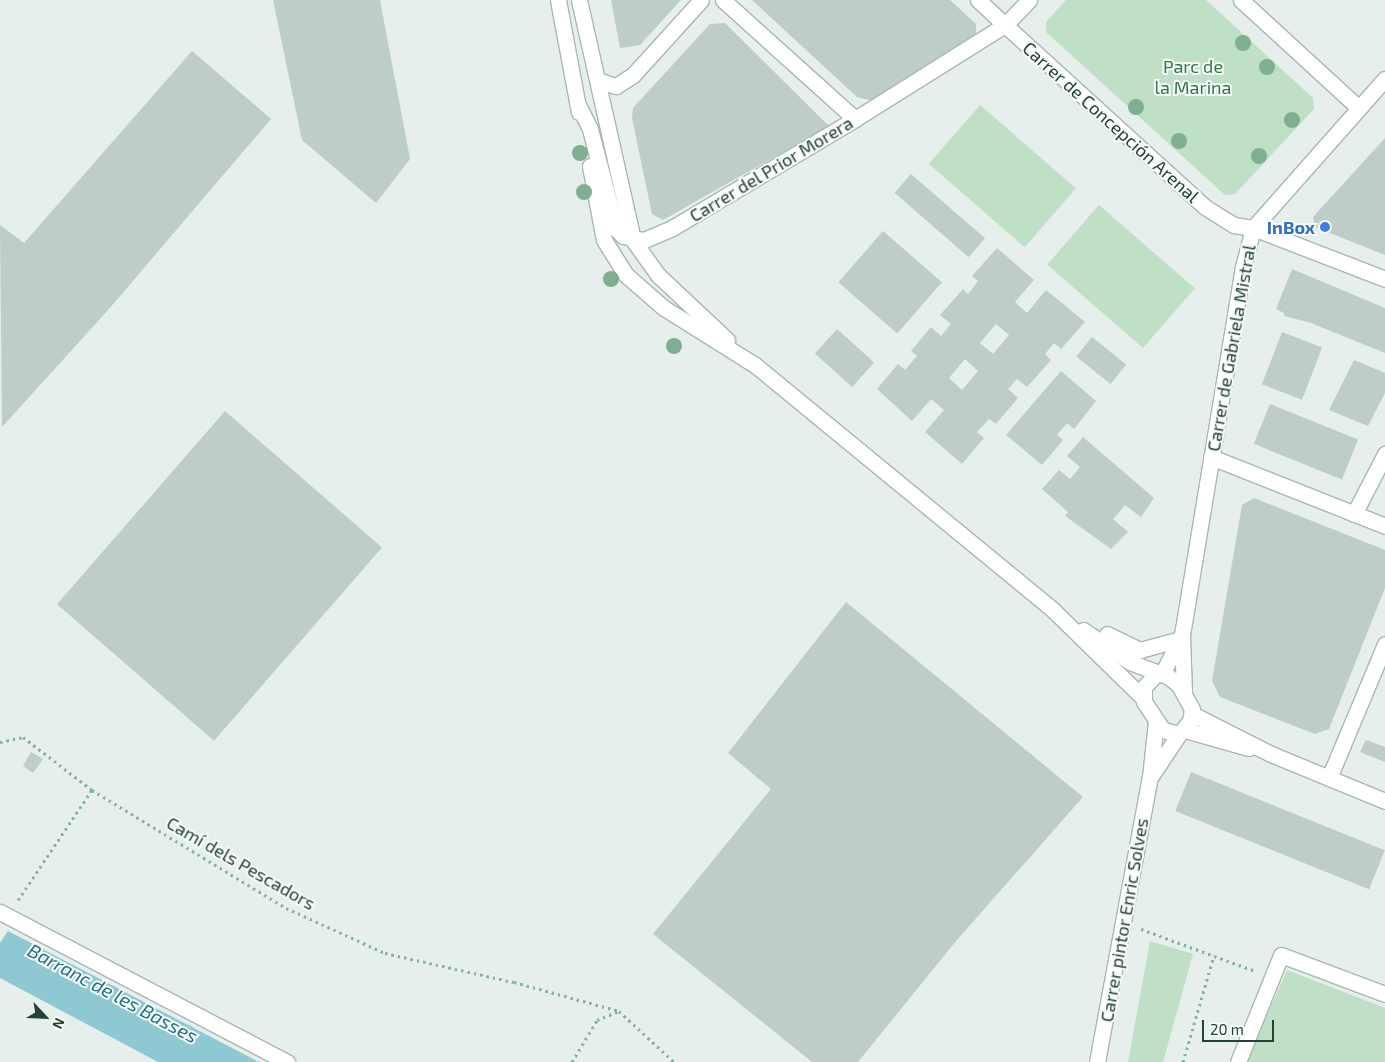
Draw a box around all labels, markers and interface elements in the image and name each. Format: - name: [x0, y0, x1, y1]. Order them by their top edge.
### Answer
- street label: Carrer de Concepción Arenal: [1018, 37, 1204, 207]
- park label: Parc de la Marina: [1155, 56, 1231, 98]
- street label: Carrer del Prior Morera: [685, 111, 857, 227]
- place label: InBox: [1267, 216, 1315, 238]
- marker: InBox: [1319, 221, 1331, 233]
- street label: Carrer de Gabriela Mistral: [1202, 243, 1260, 453]
- street label: Camí dels Pescadors: [163, 812, 319, 914]
- street label: Carrer pintor Enric Solves: [1095, 816, 1153, 1024]
- water label: Barranc de les Basses: [24, 938, 202, 1048]
- north arrow: [20, 992, 70, 1042]
- scale bar: [1205, 1010, 1278, 1042]
- text: N: [49, 1015, 69, 1032]
- text: 20 m: [1210, 1020, 1244, 1038]

